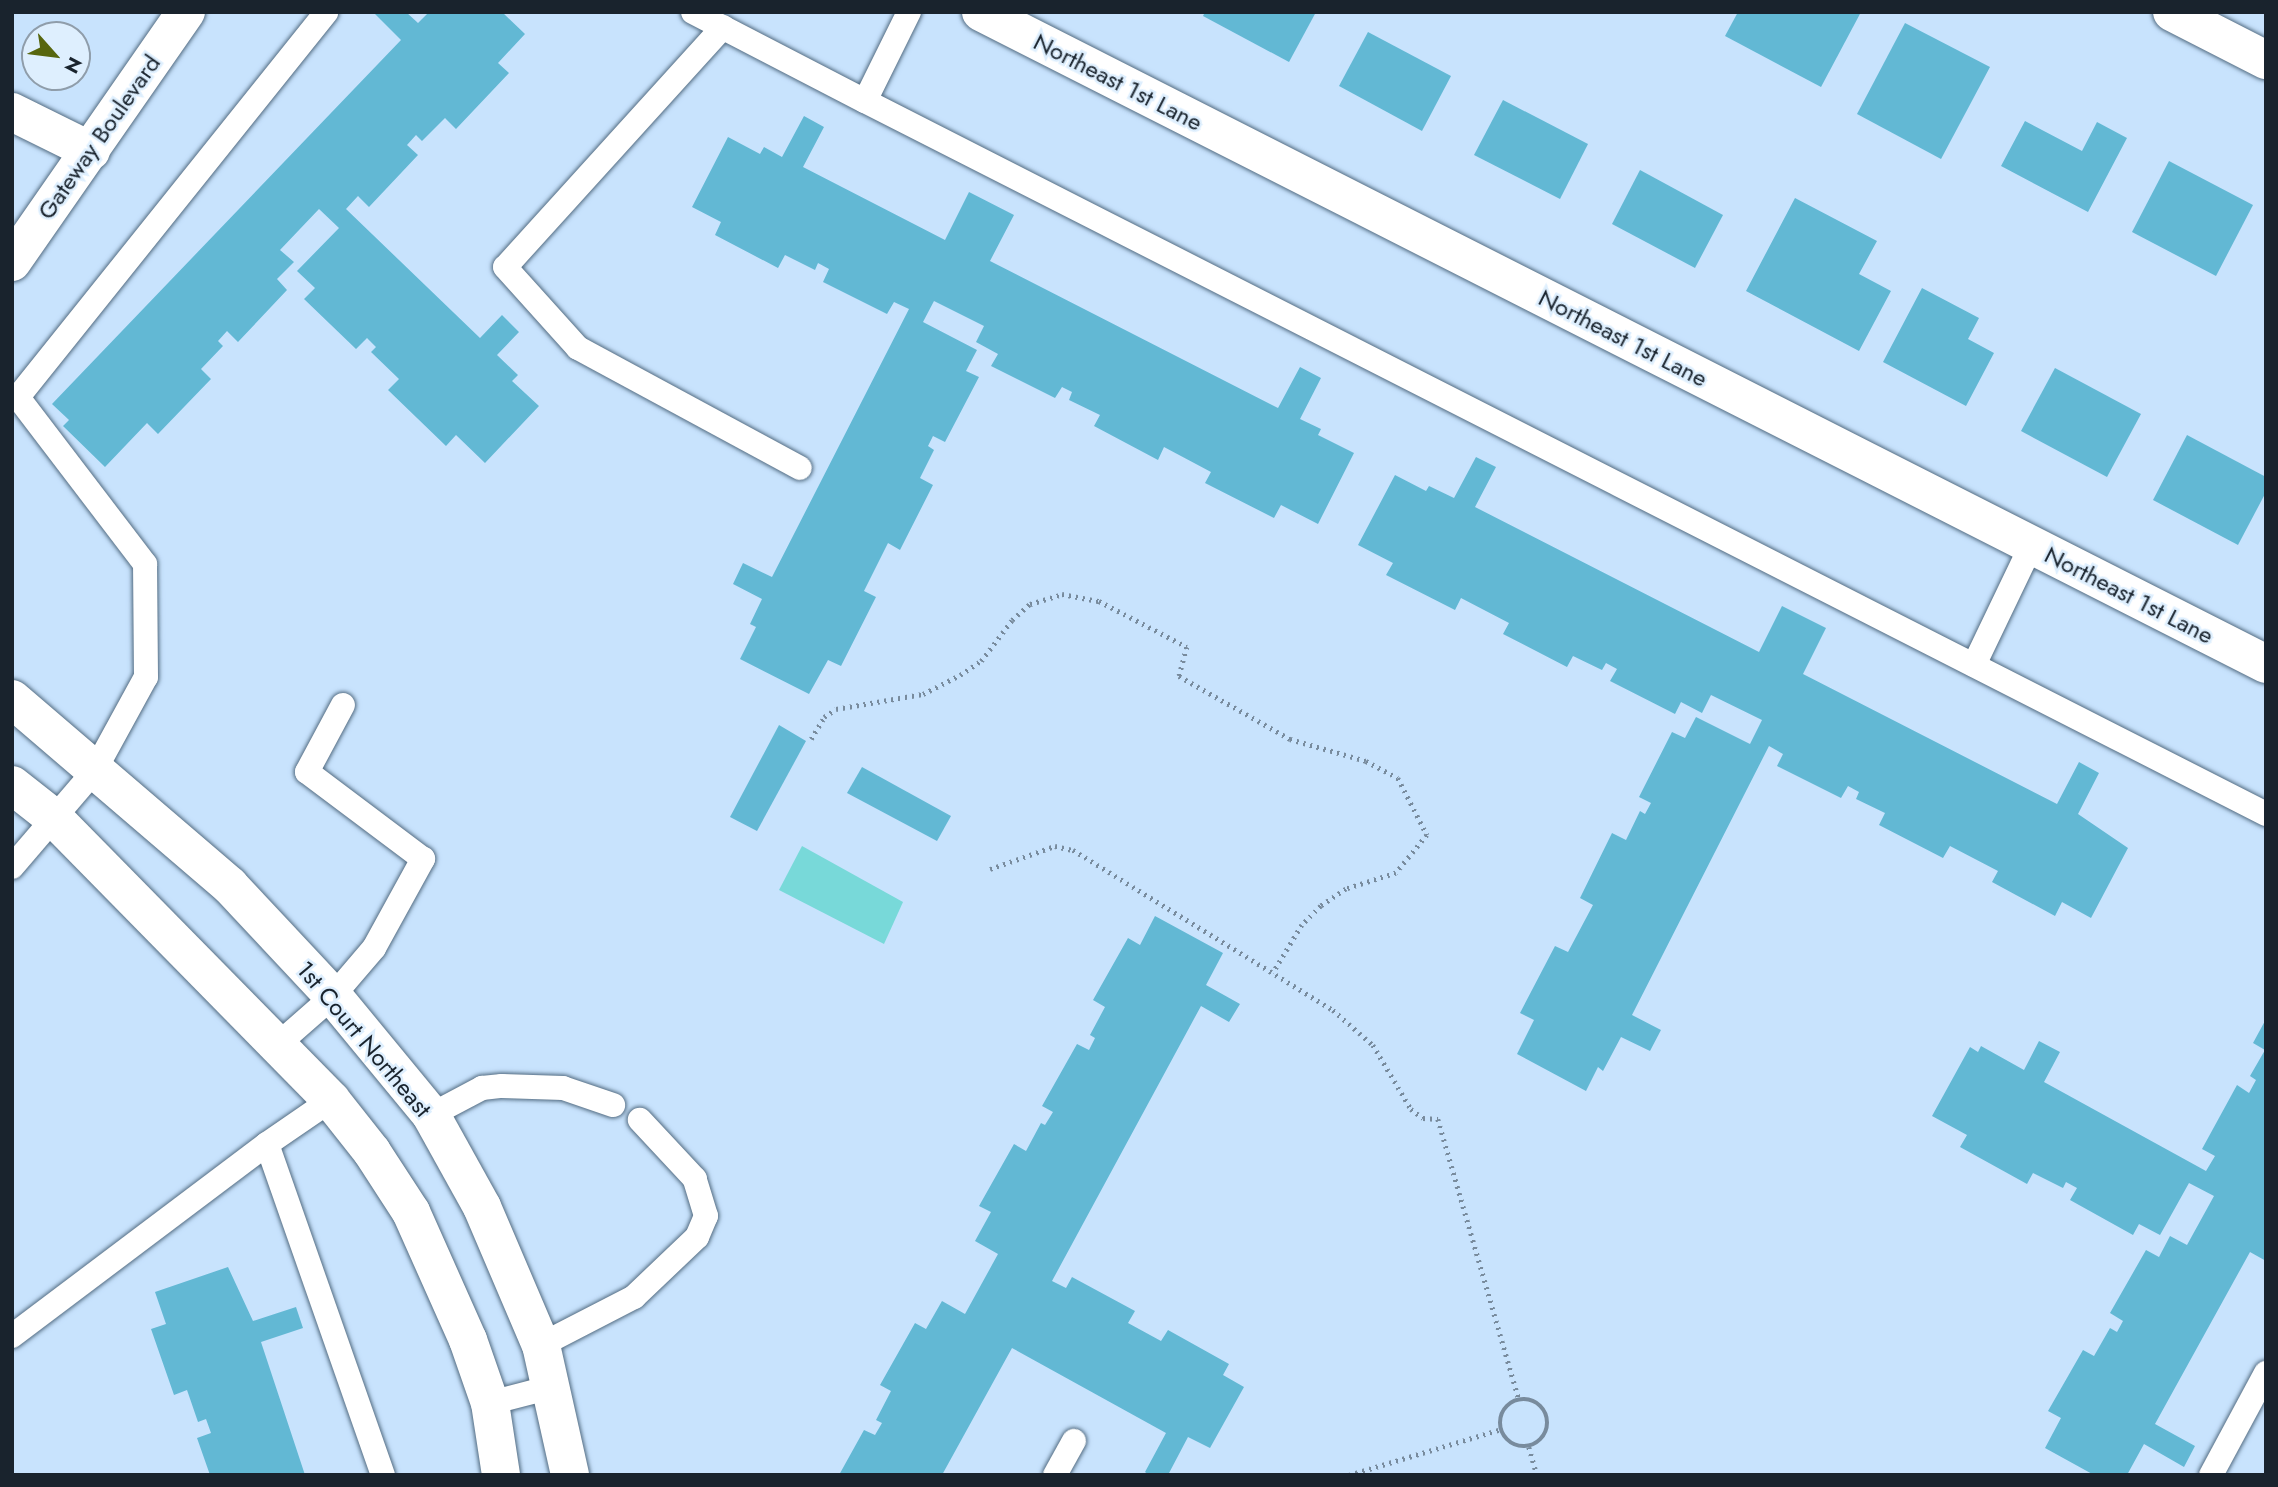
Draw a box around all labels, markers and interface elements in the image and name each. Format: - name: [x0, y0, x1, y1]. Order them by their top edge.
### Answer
- north arrow: [21, 21, 91, 91]
- street label: Northeast 1st Lane: [1029, 27, 1207, 137]
- street label: Gateway Boulevard: [32, 49, 166, 225]
- text: N: [58, 52, 89, 78]
- street label: Northeast 1st Lane: [1534, 283, 1712, 393]
- street label: Northeast 1st Lane: [2040, 540, 2218, 650]
- street label: 1st Court Northeast: [290, 955, 438, 1123]

